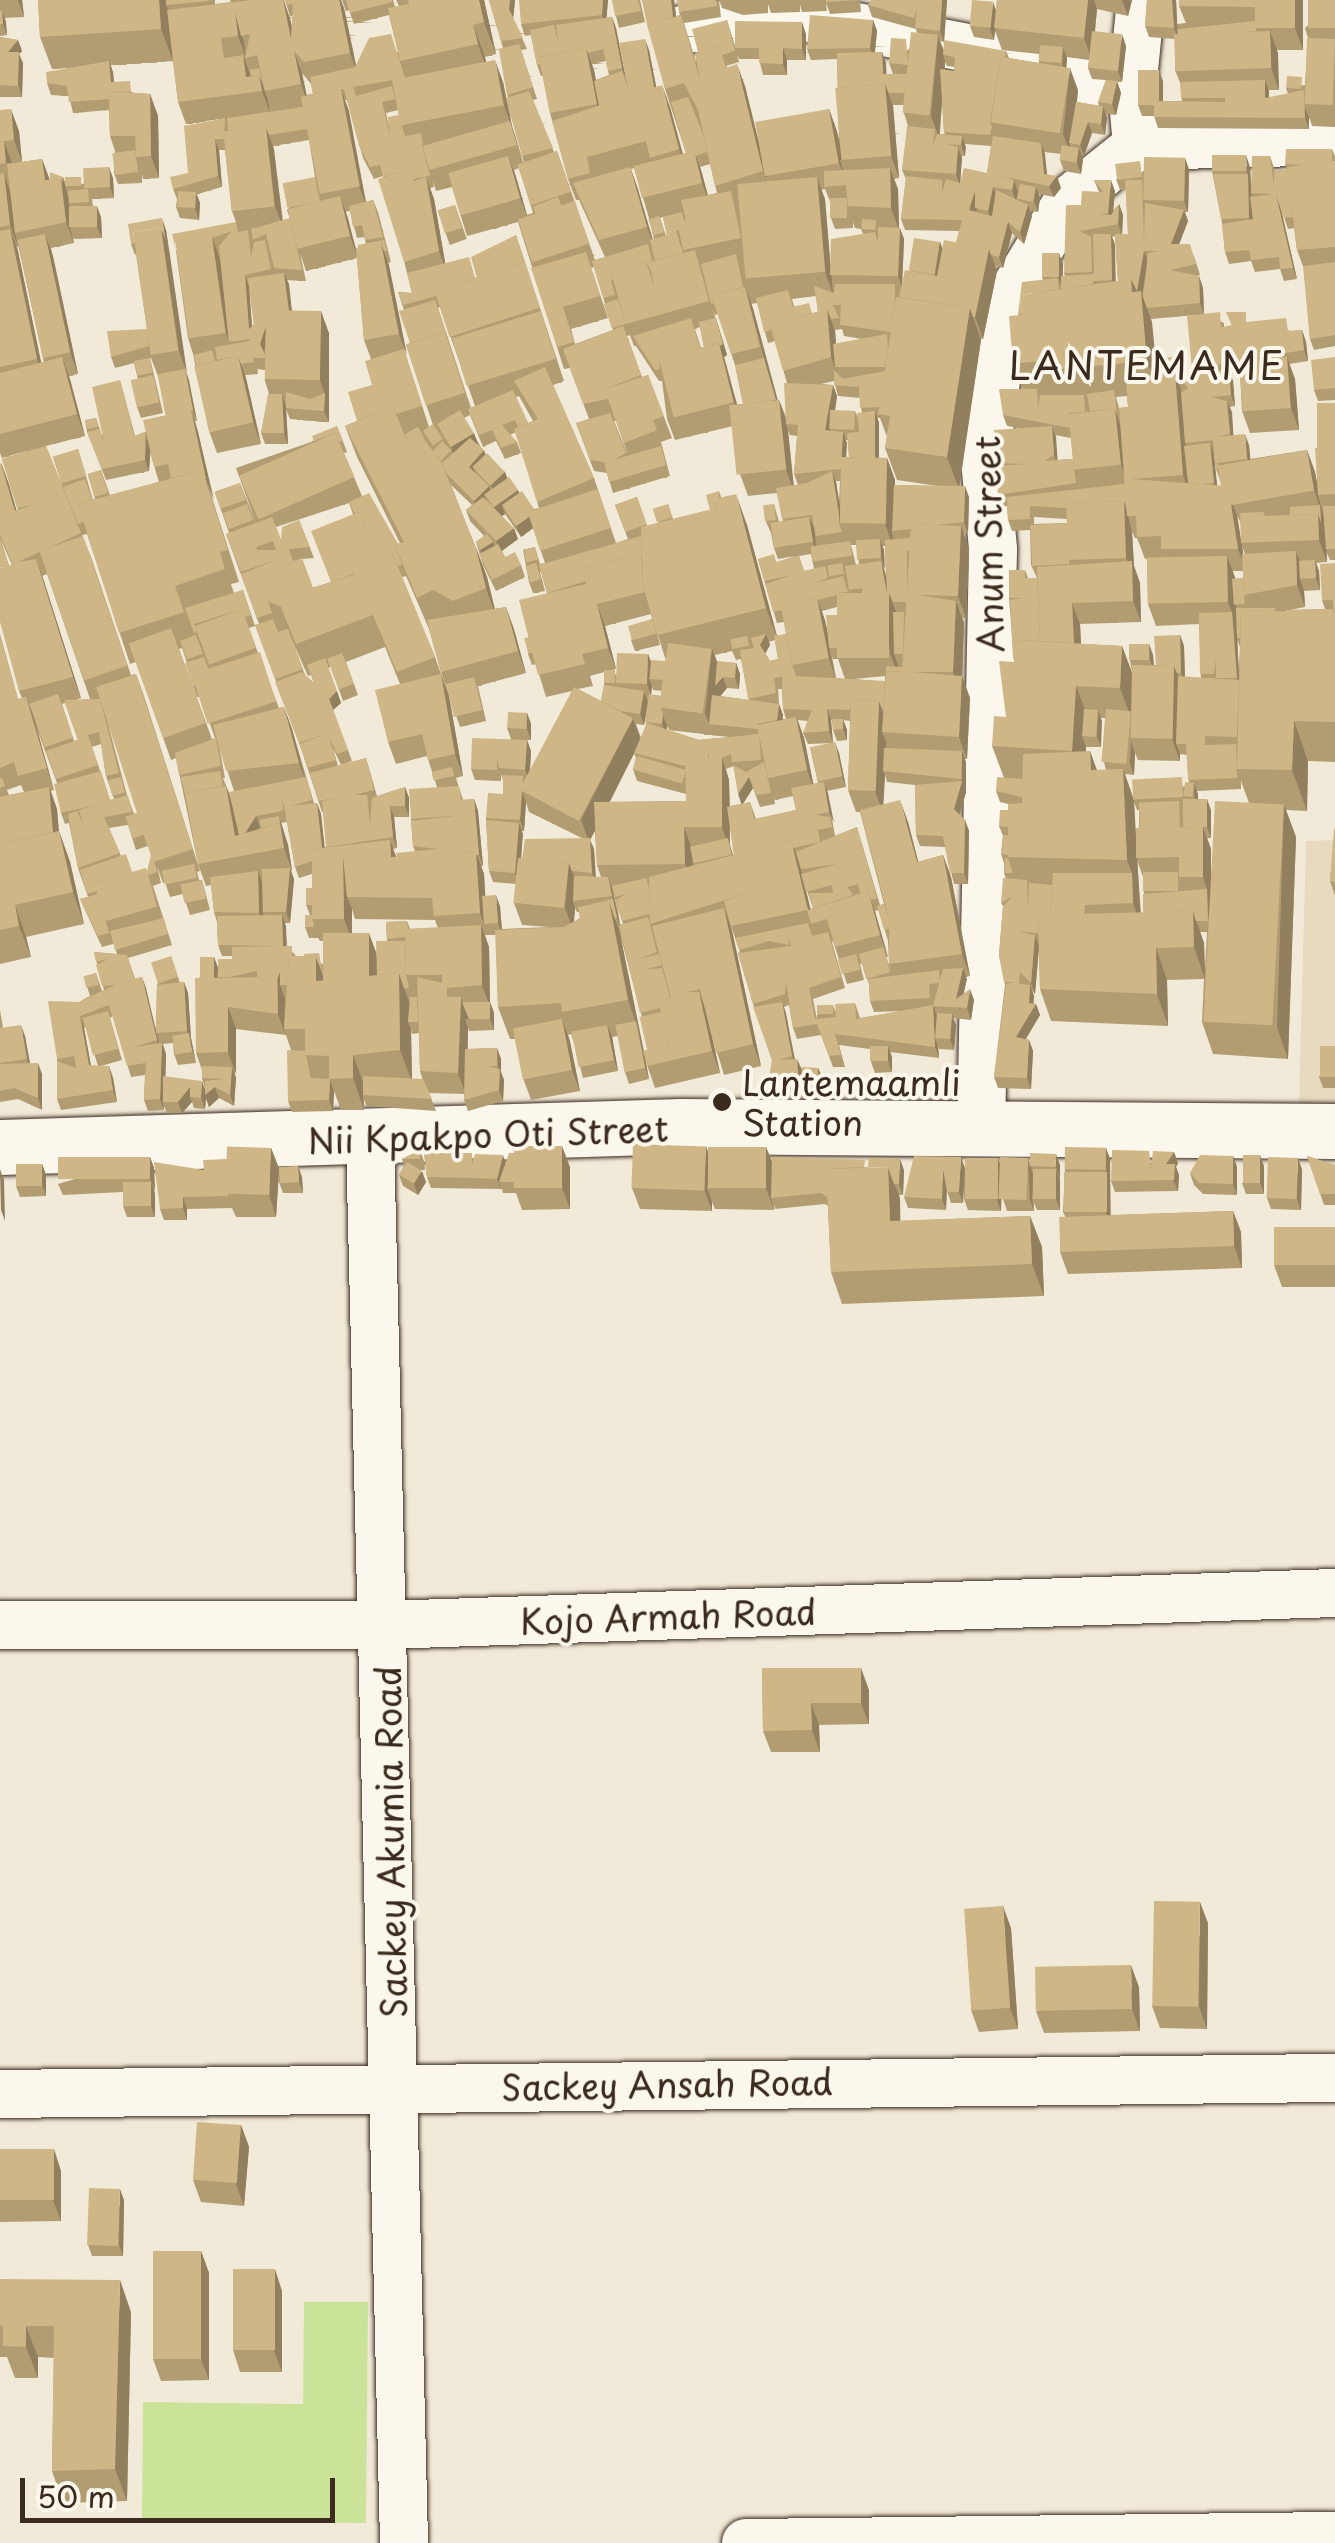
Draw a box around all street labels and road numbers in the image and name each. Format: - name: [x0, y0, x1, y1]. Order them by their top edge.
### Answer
- street label: Anum Street: [965, 436, 1011, 652]
- street label: Nii Kpakpo Oti Street: [304, 1107, 672, 1161]
- street label: Kojo Armah Road: [519, 1590, 817, 1642]
- street label: Sackey Akumia Road: [366, 1664, 414, 2020]
- street label: Sackey Ansah Road: [500, 2060, 834, 2108]

